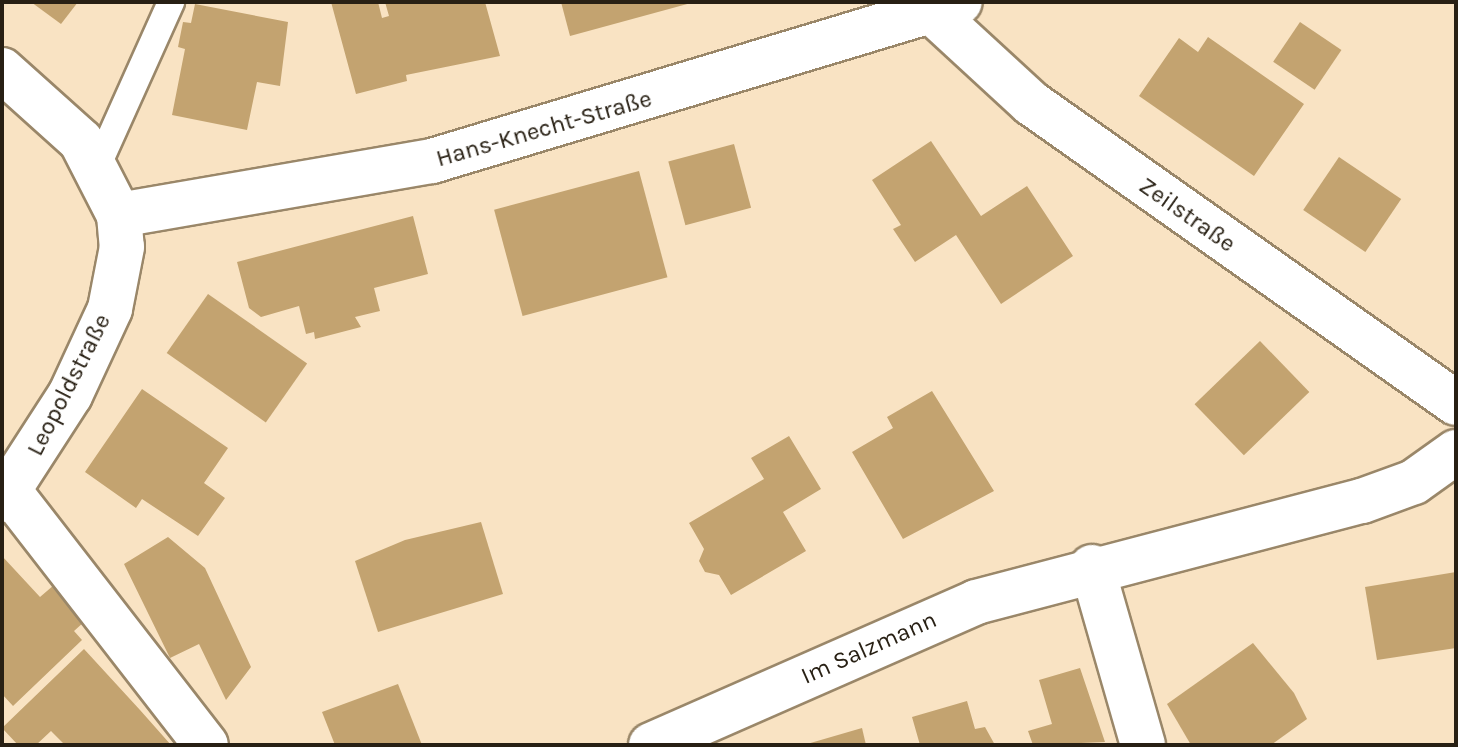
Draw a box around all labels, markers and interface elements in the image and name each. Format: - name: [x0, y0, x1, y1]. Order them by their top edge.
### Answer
- street label: Hans-Knecht-Straße: [433, 84, 655, 174]
- street label: Zeilstraße: [1133, 171, 1241, 259]
- street label: Leopoldstraße: [21, 309, 117, 461]
- street label: Im Salzmann: [797, 605, 941, 691]

